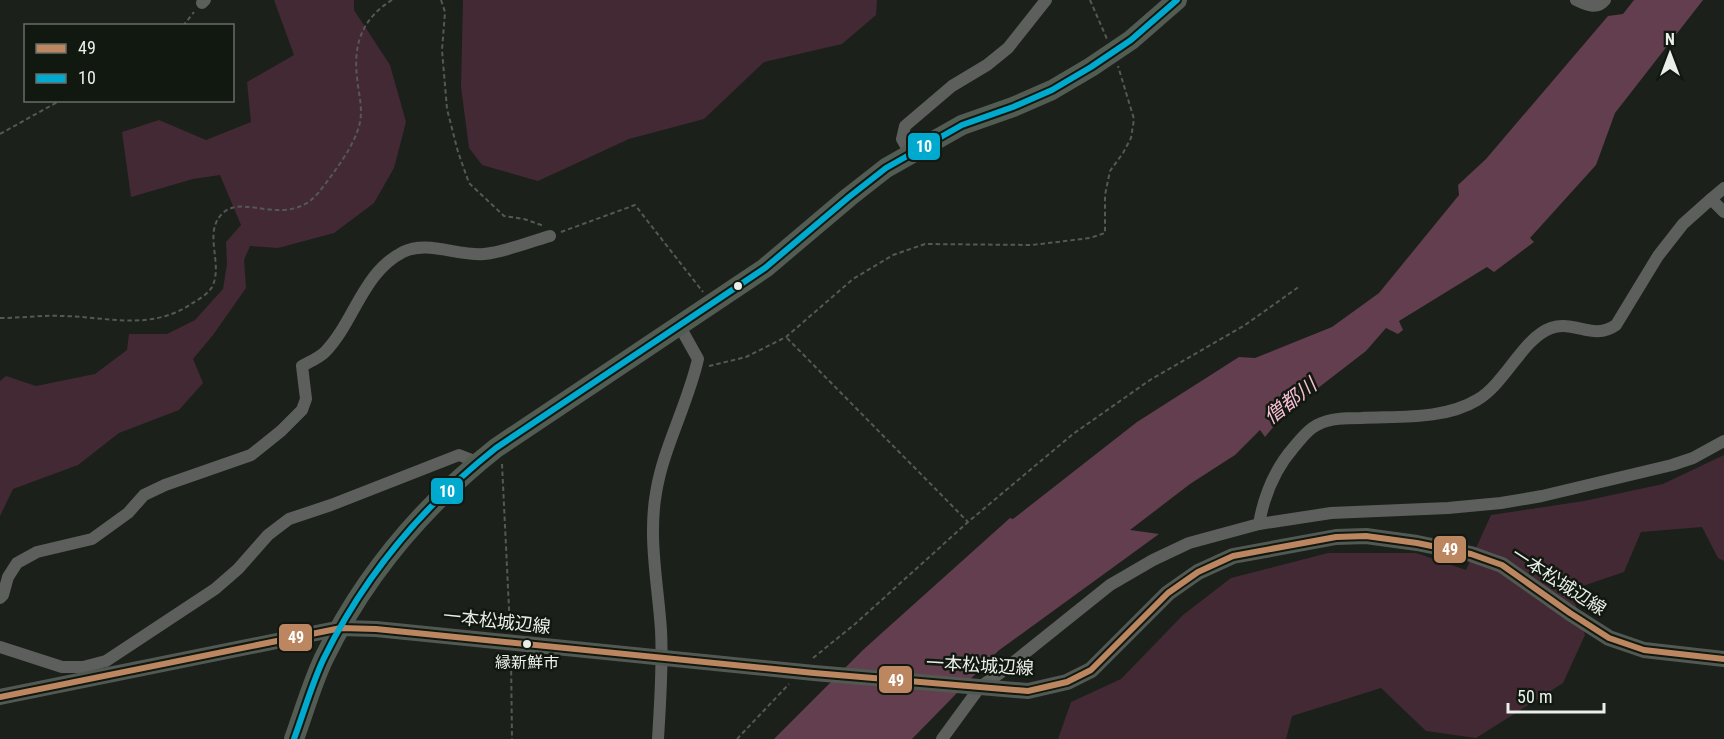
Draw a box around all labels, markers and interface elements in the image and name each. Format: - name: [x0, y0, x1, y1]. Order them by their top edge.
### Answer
- legend: [24, 24, 234, 102]
- north arrow: [1640, 24, 1700, 84]
- text: N: [1665, 30, 1675, 49]
- text: 49: [78, 37, 96, 58]
- text: 10: [78, 67, 96, 88]
- line badge: 10: [907, 132, 941, 161]
- text: 10: [916, 137, 932, 156]
- unlabelled marker: [732, 280, 744, 292]
- water label: 僧都川: [1259, 372, 1323, 429]
- line badge: 10: [430, 477, 464, 505]
- text: 10: [439, 482, 455, 501]
- line badge: 49: [1433, 535, 1467, 564]
- text: 49: [1442, 540, 1458, 559]
- street label: 一本松城辺線: [1508, 543, 1610, 619]
- street label: 一本松城辺線: [442, 605, 552, 637]
- line badge: 49: [278, 623, 313, 652]
- text: 49: [288, 628, 304, 647]
- marker: 縁新鮮市: [521, 638, 533, 650]
- street label: 一本松城辺線: [926, 652, 1034, 678]
- place label: 縁新鮮市: [495, 653, 559, 672]
- line badge: 49: [878, 665, 913, 694]
- text: 49: [888, 671, 904, 690]
- scale bar: [1508, 676, 1604, 714]
- text: 50 m: [1517, 686, 1552, 707]

